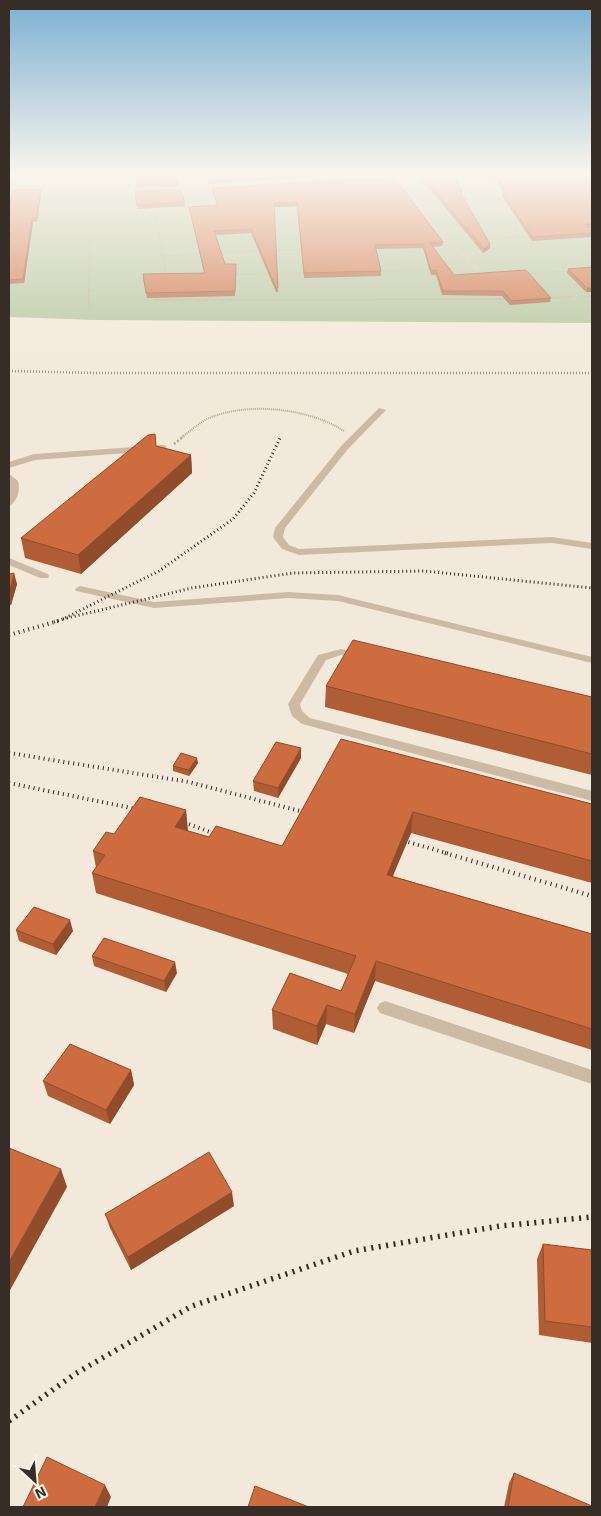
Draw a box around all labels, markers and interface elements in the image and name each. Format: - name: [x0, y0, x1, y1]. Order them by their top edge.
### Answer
- north arrow: [10, 1456, 60, 1506]
- text: N: [33, 1483, 49, 1503]

